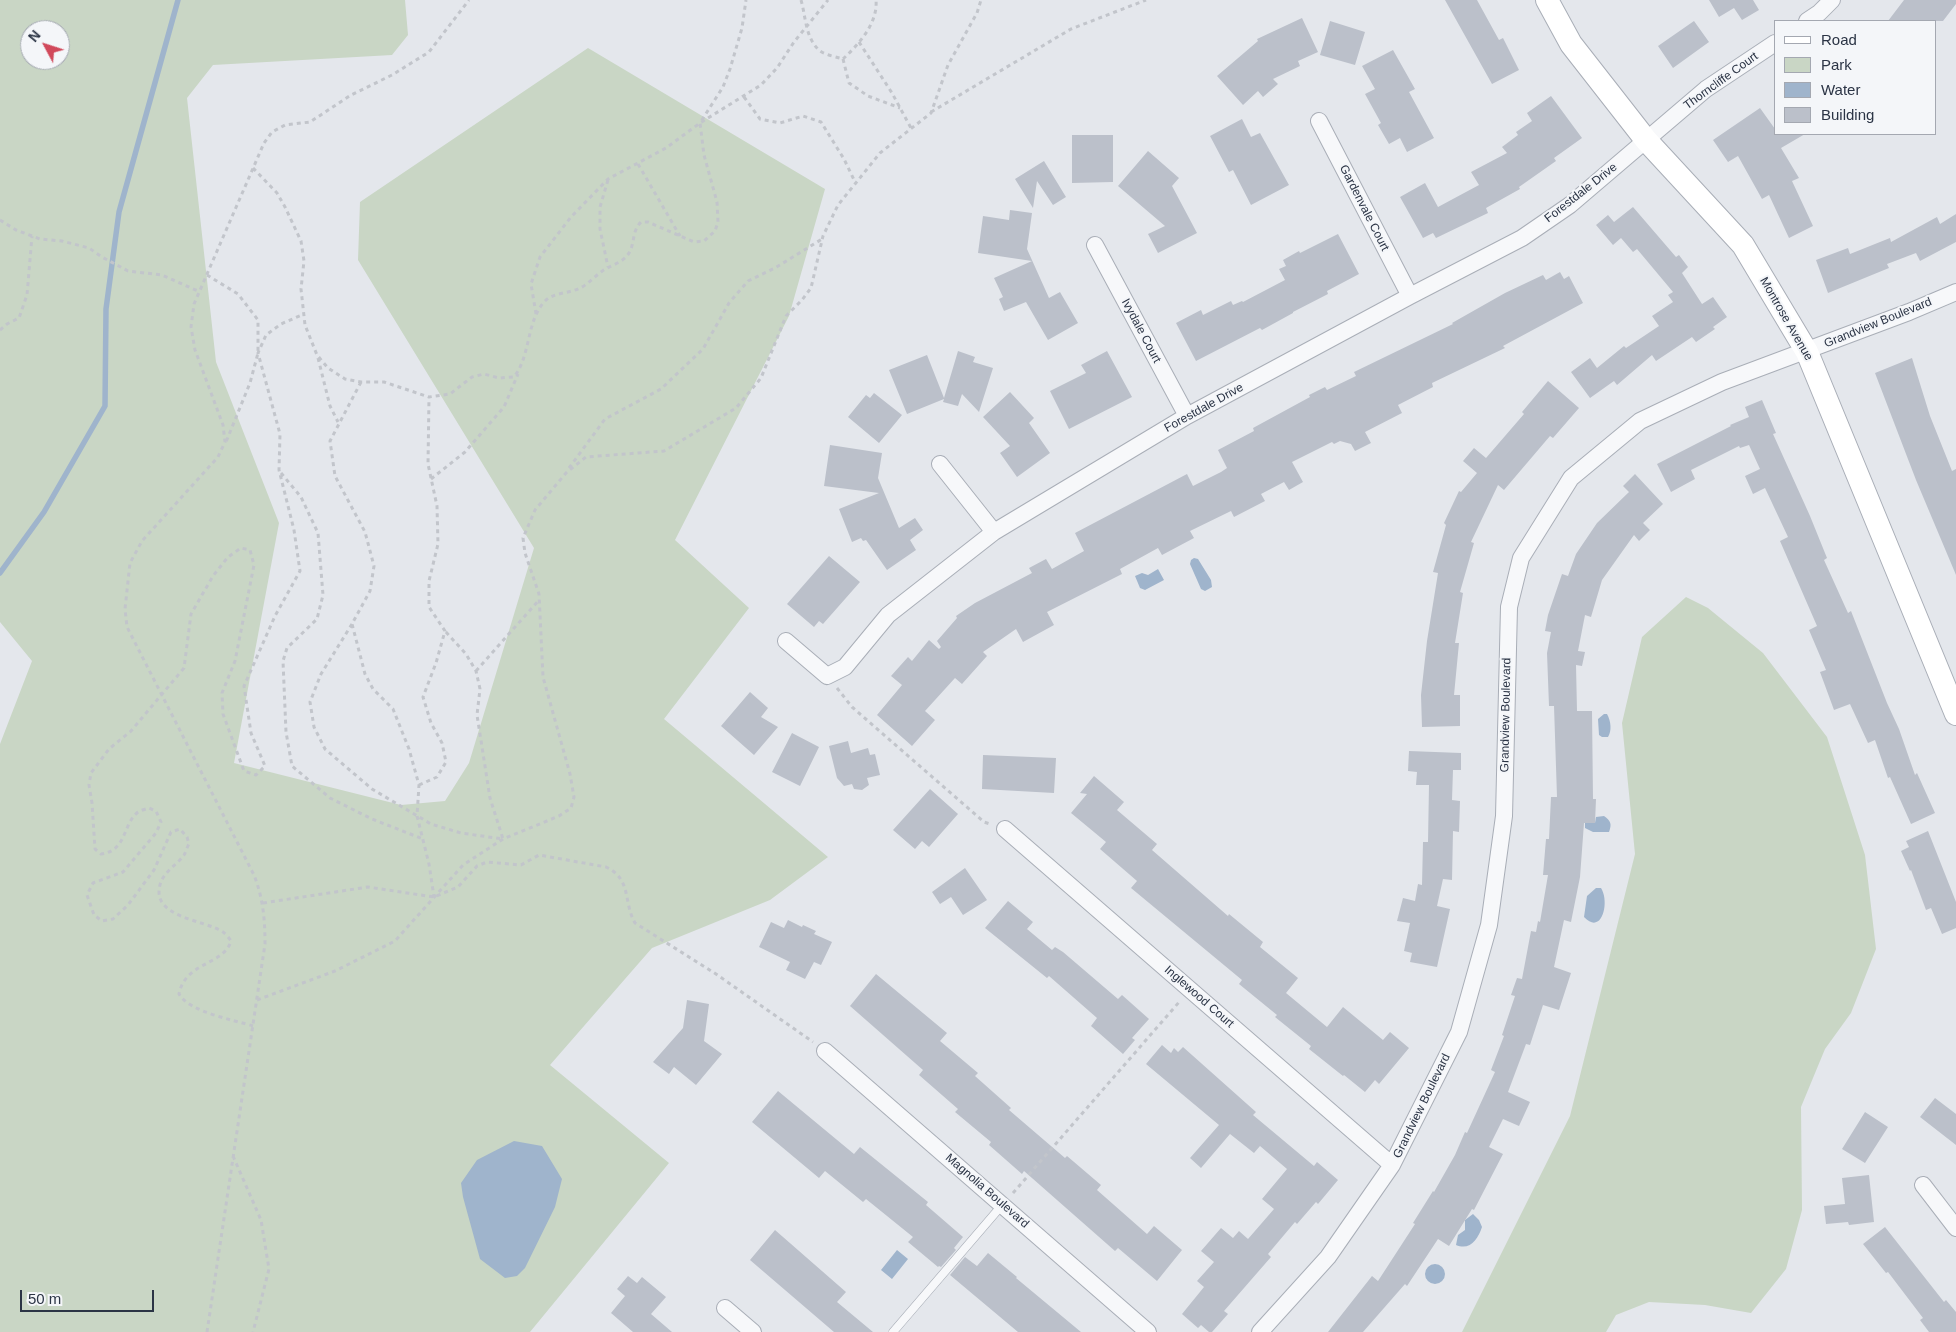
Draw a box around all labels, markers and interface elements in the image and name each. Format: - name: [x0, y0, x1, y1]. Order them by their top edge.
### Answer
- north arrow: [20, 20, 70, 70]
- legend: [1774, 20, 1936, 135]
- text: N: [25, 27, 44, 45]
- text: Road: [1821, 31, 1857, 48]
- street label: Thorncliffe Court: [1681, 49, 1761, 113]
- text: Park: [1821, 56, 1852, 73]
- text: Water: [1821, 81, 1860, 98]
- text: Building: [1821, 106, 1874, 123]
- street label: Forestdale Drive: [1542, 160, 1620, 226]
- street label: Gardenvale Court: [1336, 163, 1392, 253]
- street label: Montrose Avenue: [1756, 275, 1816, 363]
- street label: Grandview Boulevard: [1822, 295, 1934, 351]
- street label: Ivydale Court: [1118, 296, 1164, 366]
- street label: Forestdale Drive: [1162, 380, 1246, 436]
- street label: Grandview Boulevard: [1498, 658, 1514, 772]
- street label: Inglewood Court: [1161, 963, 1237, 1031]
- street label: Grandview Boulevard: [1390, 1051, 1454, 1161]
- street label: Magnolia Boulevard: [942, 1151, 1032, 1231]
- scale bar: [22, 1280, 156, 1312]
- text: 50 m: [28, 1290, 61, 1307]

